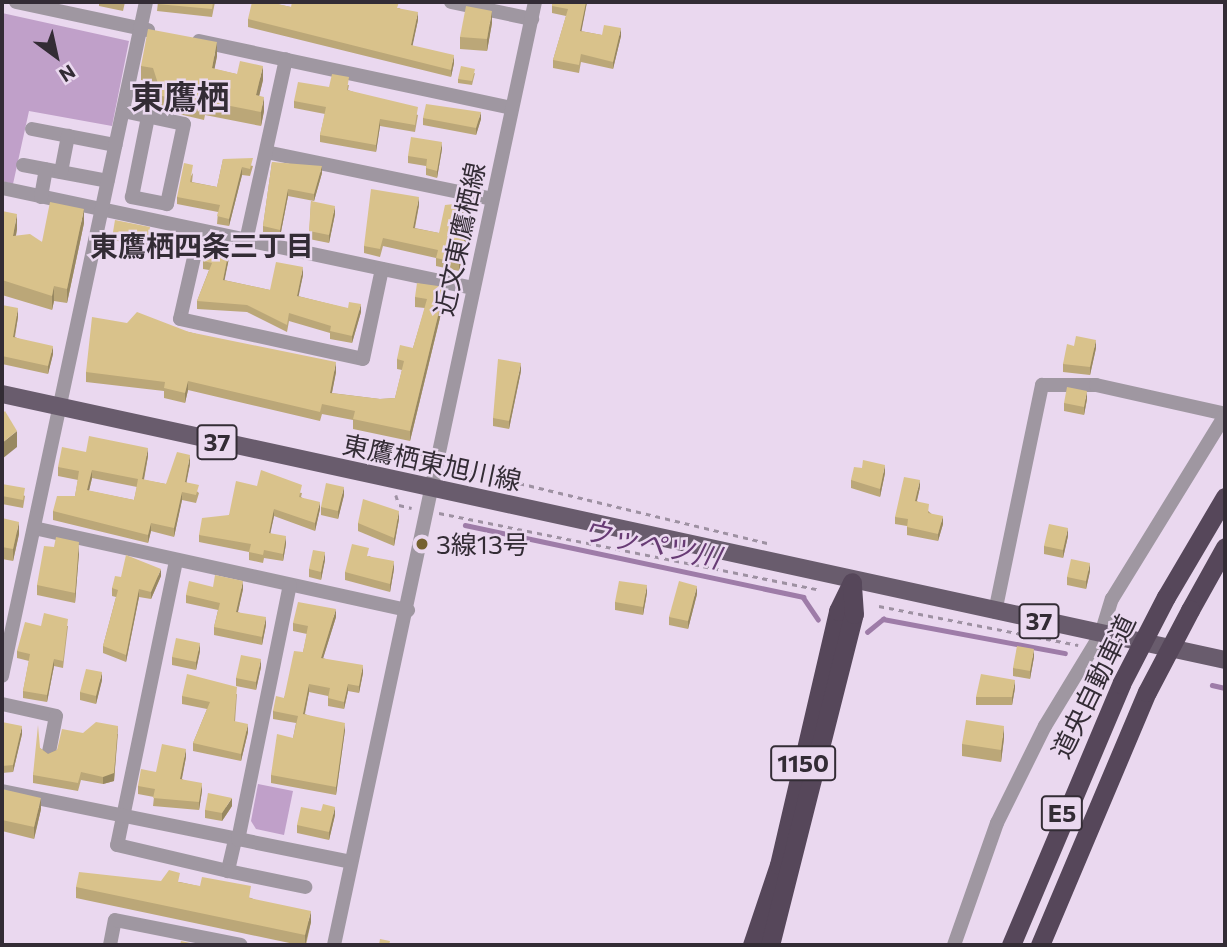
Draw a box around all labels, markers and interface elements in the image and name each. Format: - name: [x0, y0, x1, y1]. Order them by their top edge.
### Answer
- north arrow: [21, 21, 91, 91]
- text: N: [55, 60, 80, 88]
- district label: 東鷹栖: [131, 76, 229, 116]
- street label: 近文東鷹栖線: [428, 159, 490, 319]
- district label: 東鷹栖四条三丁目: [90, 228, 314, 262]
- road number: 37: [196, 422, 238, 462]
- street label: 東鷹栖東旭川線: [340, 428, 524, 496]
- water label: ウッペツ川: [580, 512, 724, 574]
- place label: 3線13号: [436, 528, 529, 560]
- marker: 3線13号: [414, 536, 430, 552]
- road number: 37: [1018, 600, 1060, 642]
- street label: 道央自動車道: [1045, 609, 1141, 763]
- road number: 1150: [770, 742, 836, 784]
- road number: E5: [1039, 792, 1085, 834]

